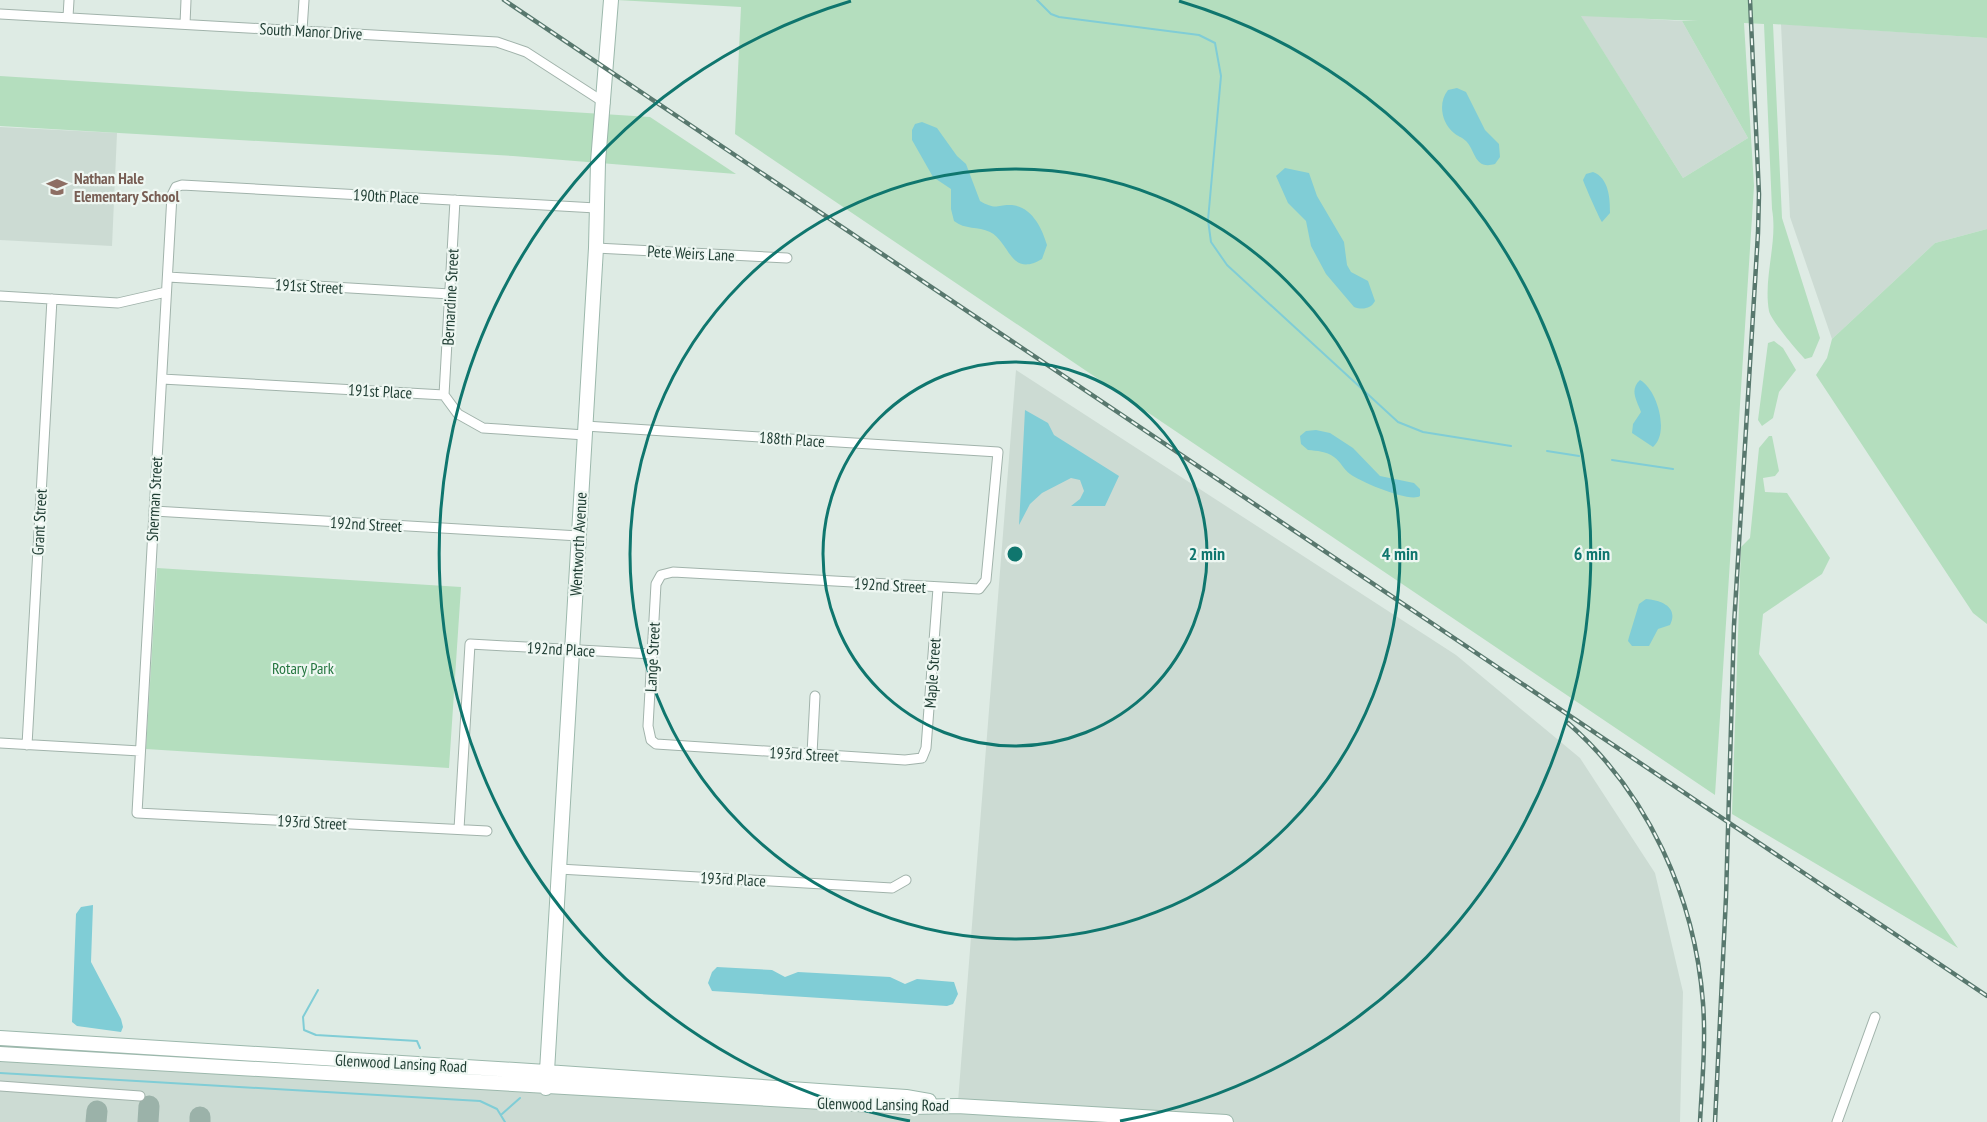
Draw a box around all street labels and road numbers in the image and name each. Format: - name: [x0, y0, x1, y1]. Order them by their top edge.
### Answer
- street label: South Manor Drive: [259, 18, 363, 44]
- street label: 190th Place: [353, 184, 419, 208]
- street label: Pete Weirs Lane: [647, 241, 735, 265]
- street label: Bernardine Street: [437, 248, 463, 346]
- street label: 191st Street: [275, 274, 344, 298]
- street label: 191st Place: [347, 379, 413, 403]
- street label: 188th Place: [758, 427, 826, 451]
- street label: Sherman Street: [142, 455, 166, 542]
- street label: Grant Street: [27, 488, 51, 556]
- street label: Wentworth Avenue: [565, 492, 591, 596]
- street label: 192nd Street: [329, 512, 403, 536]
- street label: 192nd Street: [853, 573, 927, 597]
- street label: Lange Street: [640, 621, 664, 692]
- street label: 192nd Place: [526, 637, 596, 661]
- street label: Maple Street: [920, 637, 944, 709]
- street label: 193rd Street: [769, 742, 840, 766]
- street label: 193rd Street: [277, 810, 348, 834]
- street label: 193rd Place: [700, 867, 766, 891]
- street label: Glenwood Lansing Road: [335, 1050, 468, 1076]
- street label: Glenwood Lansing Road: [817, 1093, 949, 1115]

